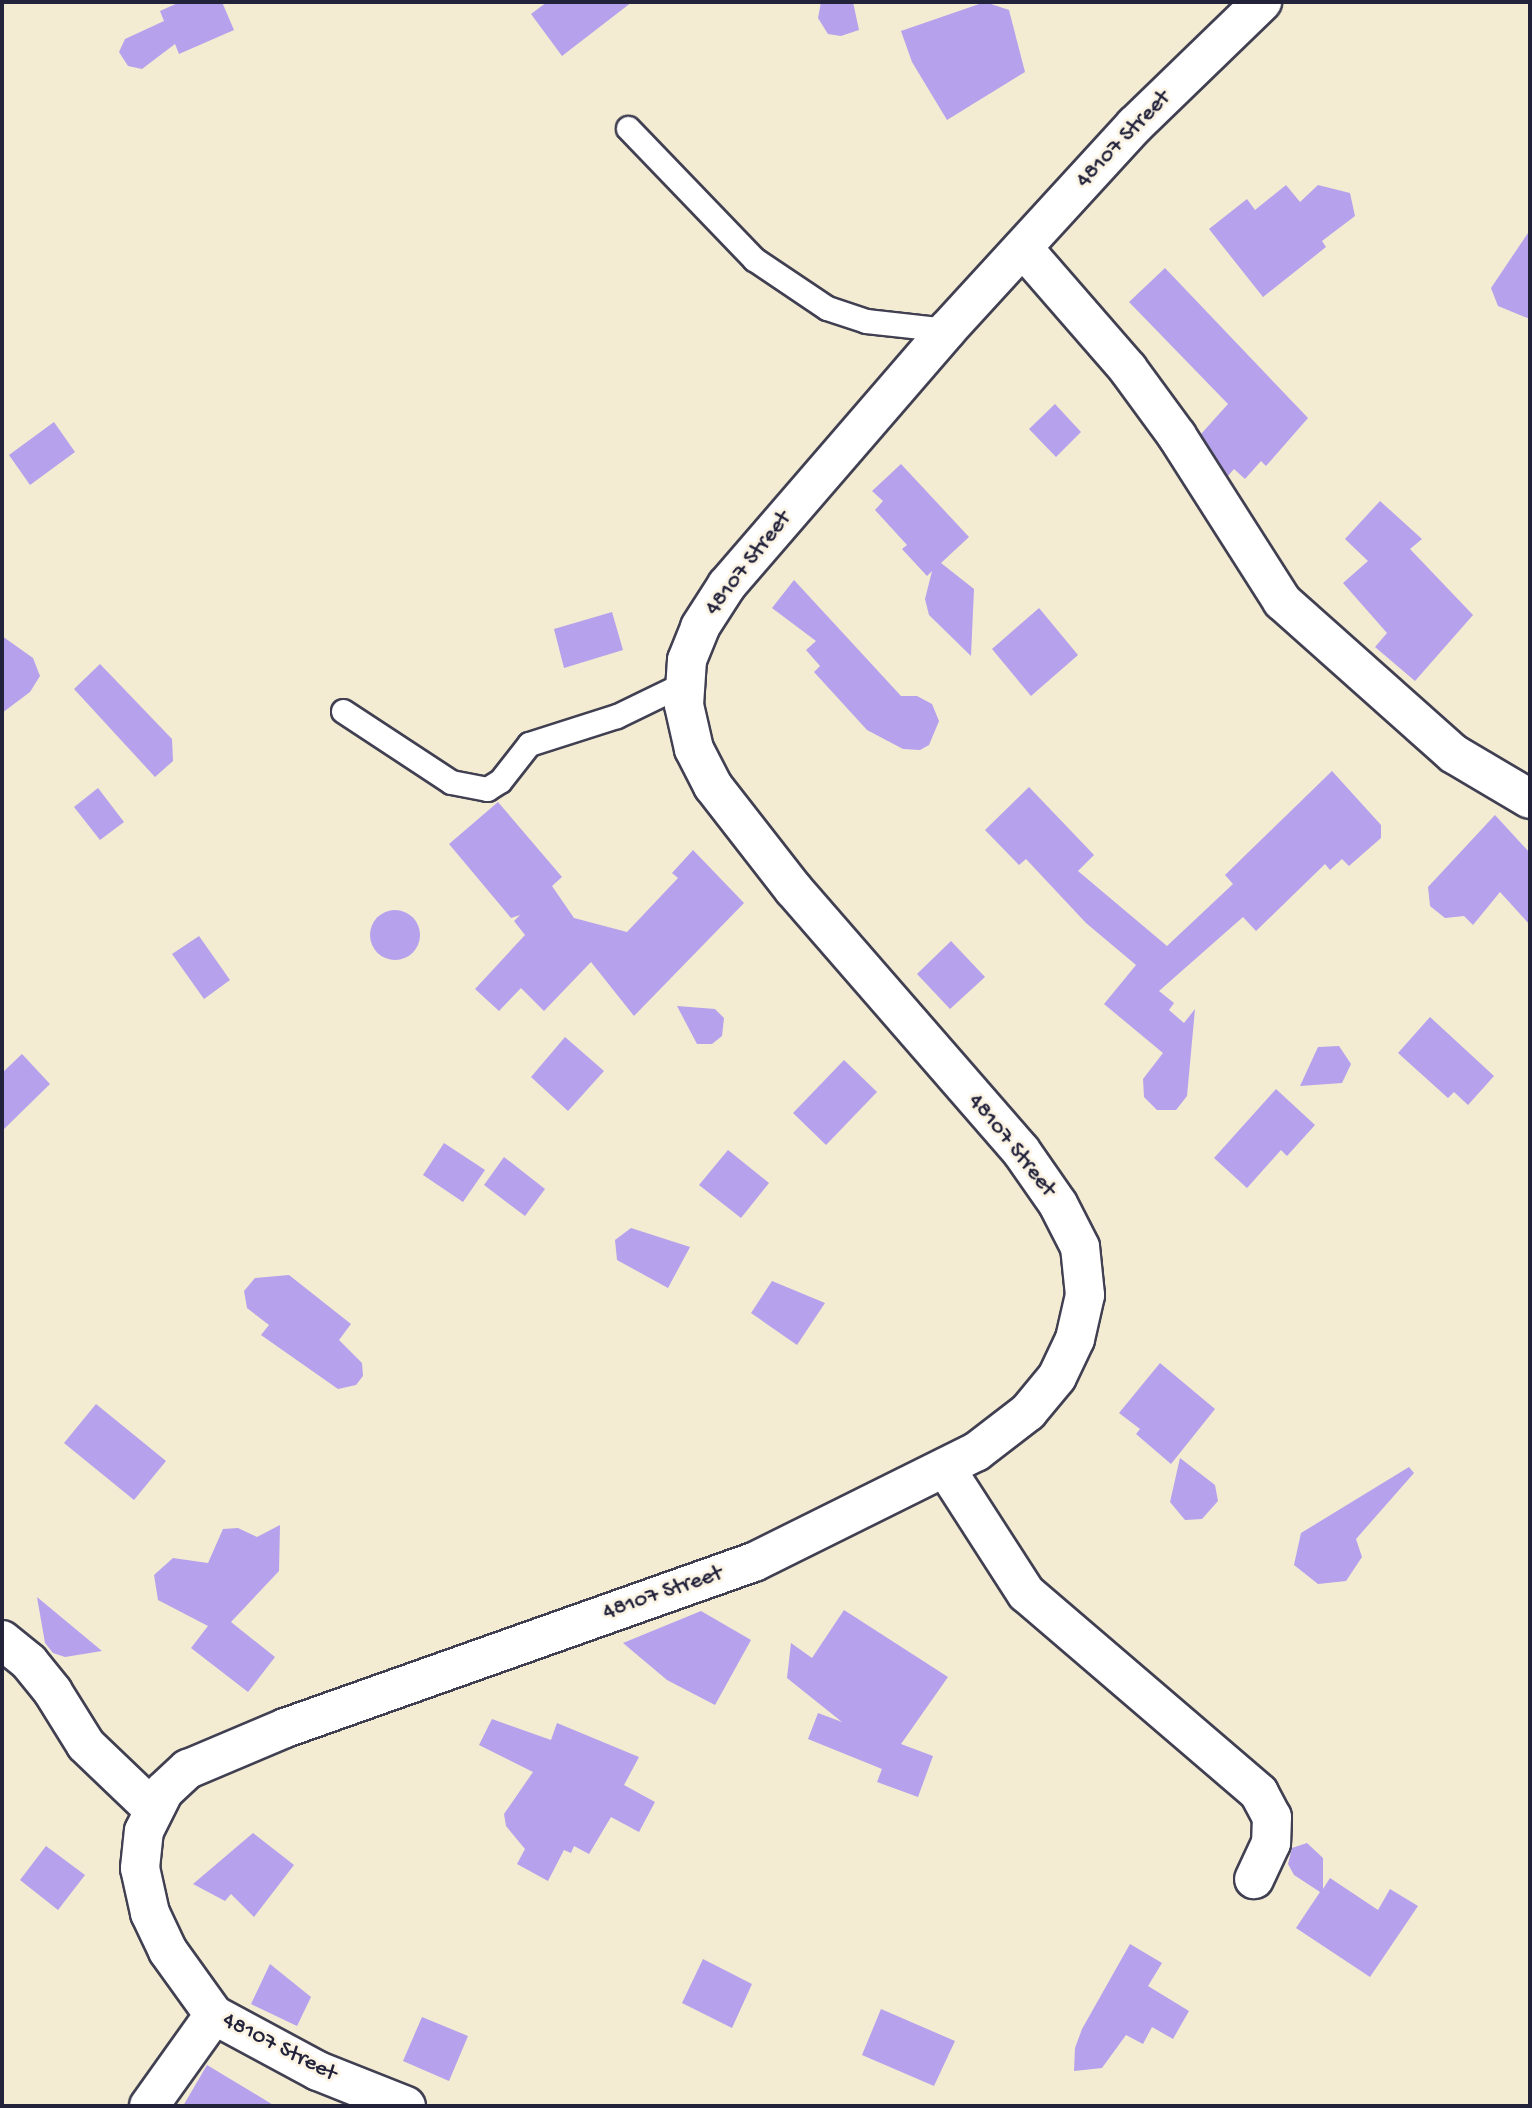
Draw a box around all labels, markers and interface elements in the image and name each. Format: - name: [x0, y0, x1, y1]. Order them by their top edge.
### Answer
- street label: 48107 Street: [1071, 86, 1177, 194]
- street label: 48107 Street: [700, 506, 798, 622]
- street label: 48107 Street: [961, 1089, 1061, 1203]
- street label: 48107 Street: [600, 1561, 726, 1627]
- street label: 48107 Street: [217, 2007, 341, 2089]

